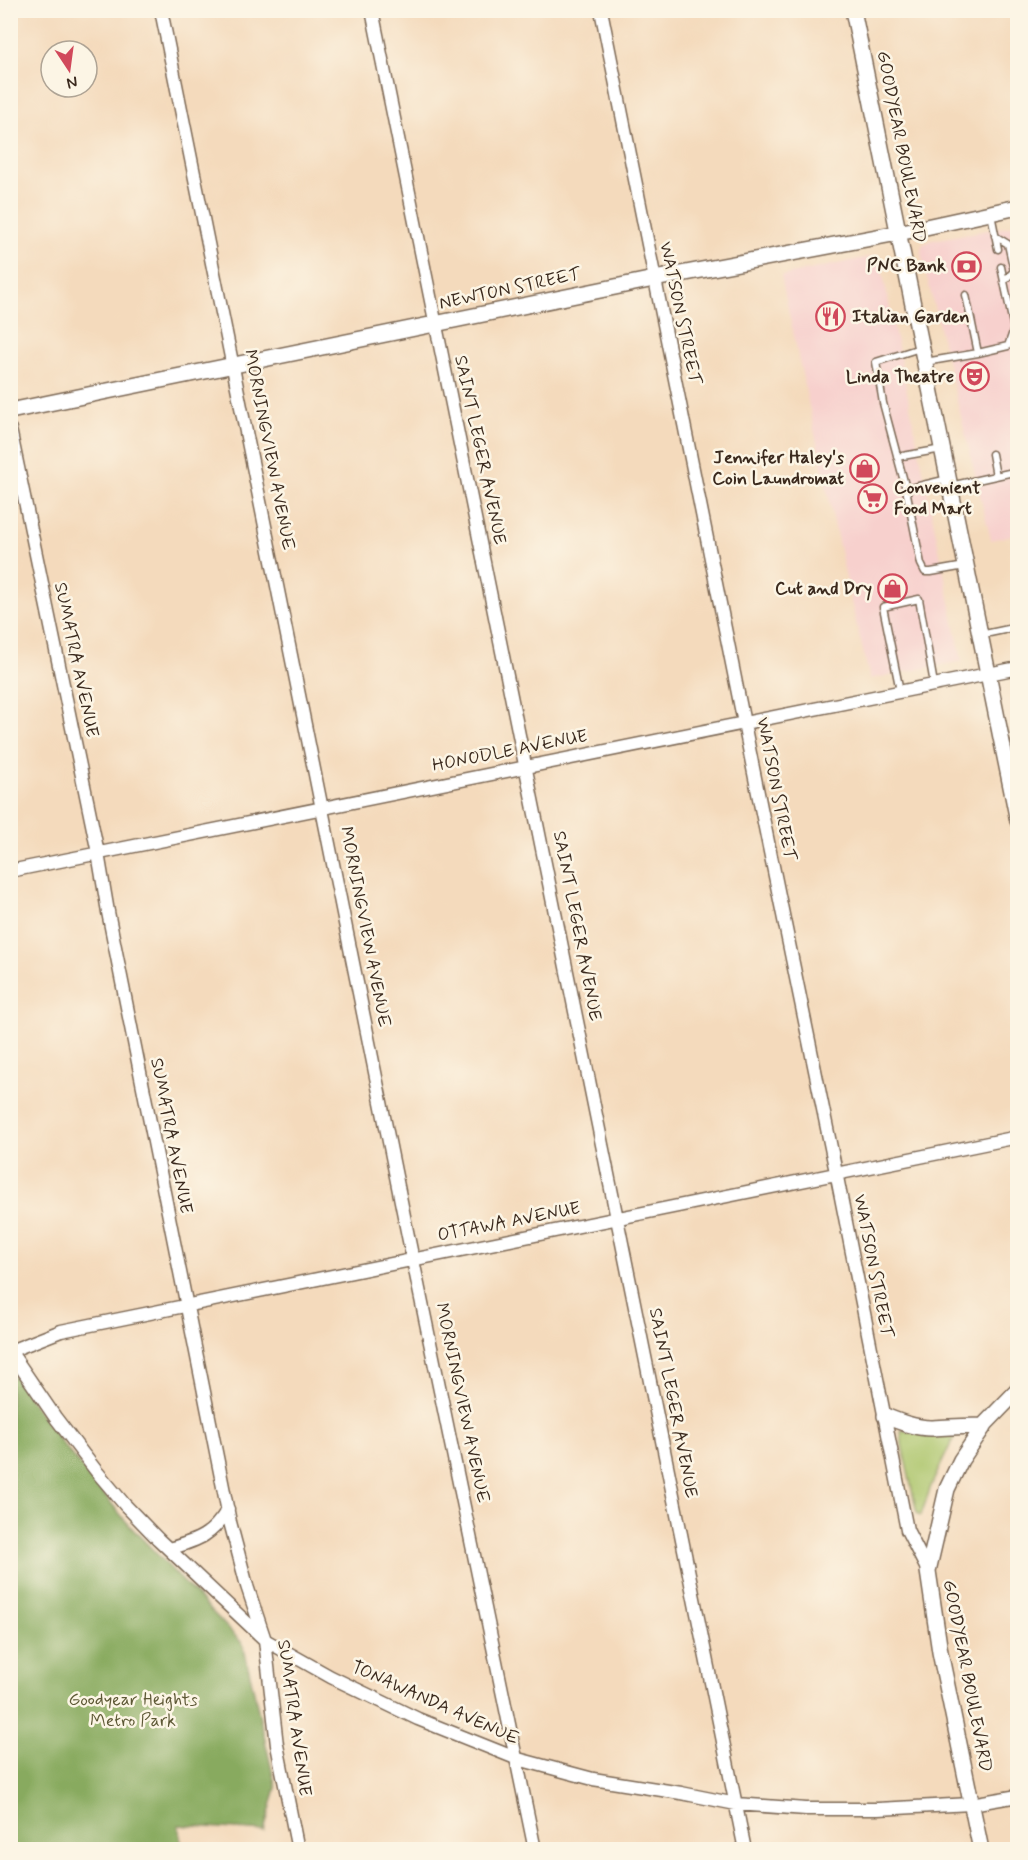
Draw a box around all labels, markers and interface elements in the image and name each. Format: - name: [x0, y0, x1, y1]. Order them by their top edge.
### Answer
- north arrow: [39, 39, 99, 99]
- street label: GOODYEAR BOULEVARD: [871, 49, 931, 245]
- text: N: [64, 71, 80, 94]
- street label: WATSON STREET: [653, 239, 707, 387]
- bank icon: PNC Bank: [951, 250, 983, 282]
- place label: PNC Bank: [867, 254, 946, 278]
- street label: NEWTON STREET: [437, 262, 584, 316]
- restaurant icon: Italian Garden: [815, 301, 847, 333]
- place label: Italian Garden: [852, 305, 970, 329]
- street label: MORNINGVIEW AVENUE: [238, 348, 300, 553]
- street label: SAINT LEGER AVENUE: [448, 353, 512, 547]
- theatre icon: Linda Theatre: [959, 361, 991, 393]
- place label: Linda Theatre: [846, 365, 954, 389]
- place label: Jennifer Haley's Coin Laundromat: [712, 446, 844, 491]
- shop icon: Jennifer Haley's Coin Laundromat: [849, 452, 881, 484]
- place label: Convenient Food Mart: [894, 476, 981, 521]
- supermarket icon: Convenient Food Mart: [857, 482, 889, 514]
- shop icon: Cut and Dry: [877, 573, 909, 605]
- place label: Cut and Dry: [775, 577, 872, 601]
- street label: SUMATRA AVENUE: [48, 580, 104, 740]
- street label: WATSON STREET: [750, 715, 802, 863]
- street label: HONODLE AVENUE: [430, 724, 590, 778]
- street label: MORNINGVIEW AVENUE: [334, 825, 396, 1030]
- street label: SAINT LEGER AVENUE: [547, 829, 607, 1023]
- street label: SUMATRA AVENUE: [144, 1056, 198, 1216]
- street label: WATSON STREET: [847, 1192, 899, 1340]
- street label: OTTAWA AVENUE: [436, 1196, 582, 1248]
- street label: MORNINGVIEW AVENUE: [429, 1301, 495, 1506]
- street label: SAINT LEGER AVENUE: [643, 1306, 703, 1500]
- street label: GOODYEAR BOULEVARD: [937, 1578, 997, 1774]
- street label: SUMATRA AVENUE: [271, 1638, 317, 1798]
- street label: TONAWANDA AVENUE: [347, 1655, 523, 1751]
- park label: Goodyear Heights Metro Park: [68, 1688, 198, 1733]

